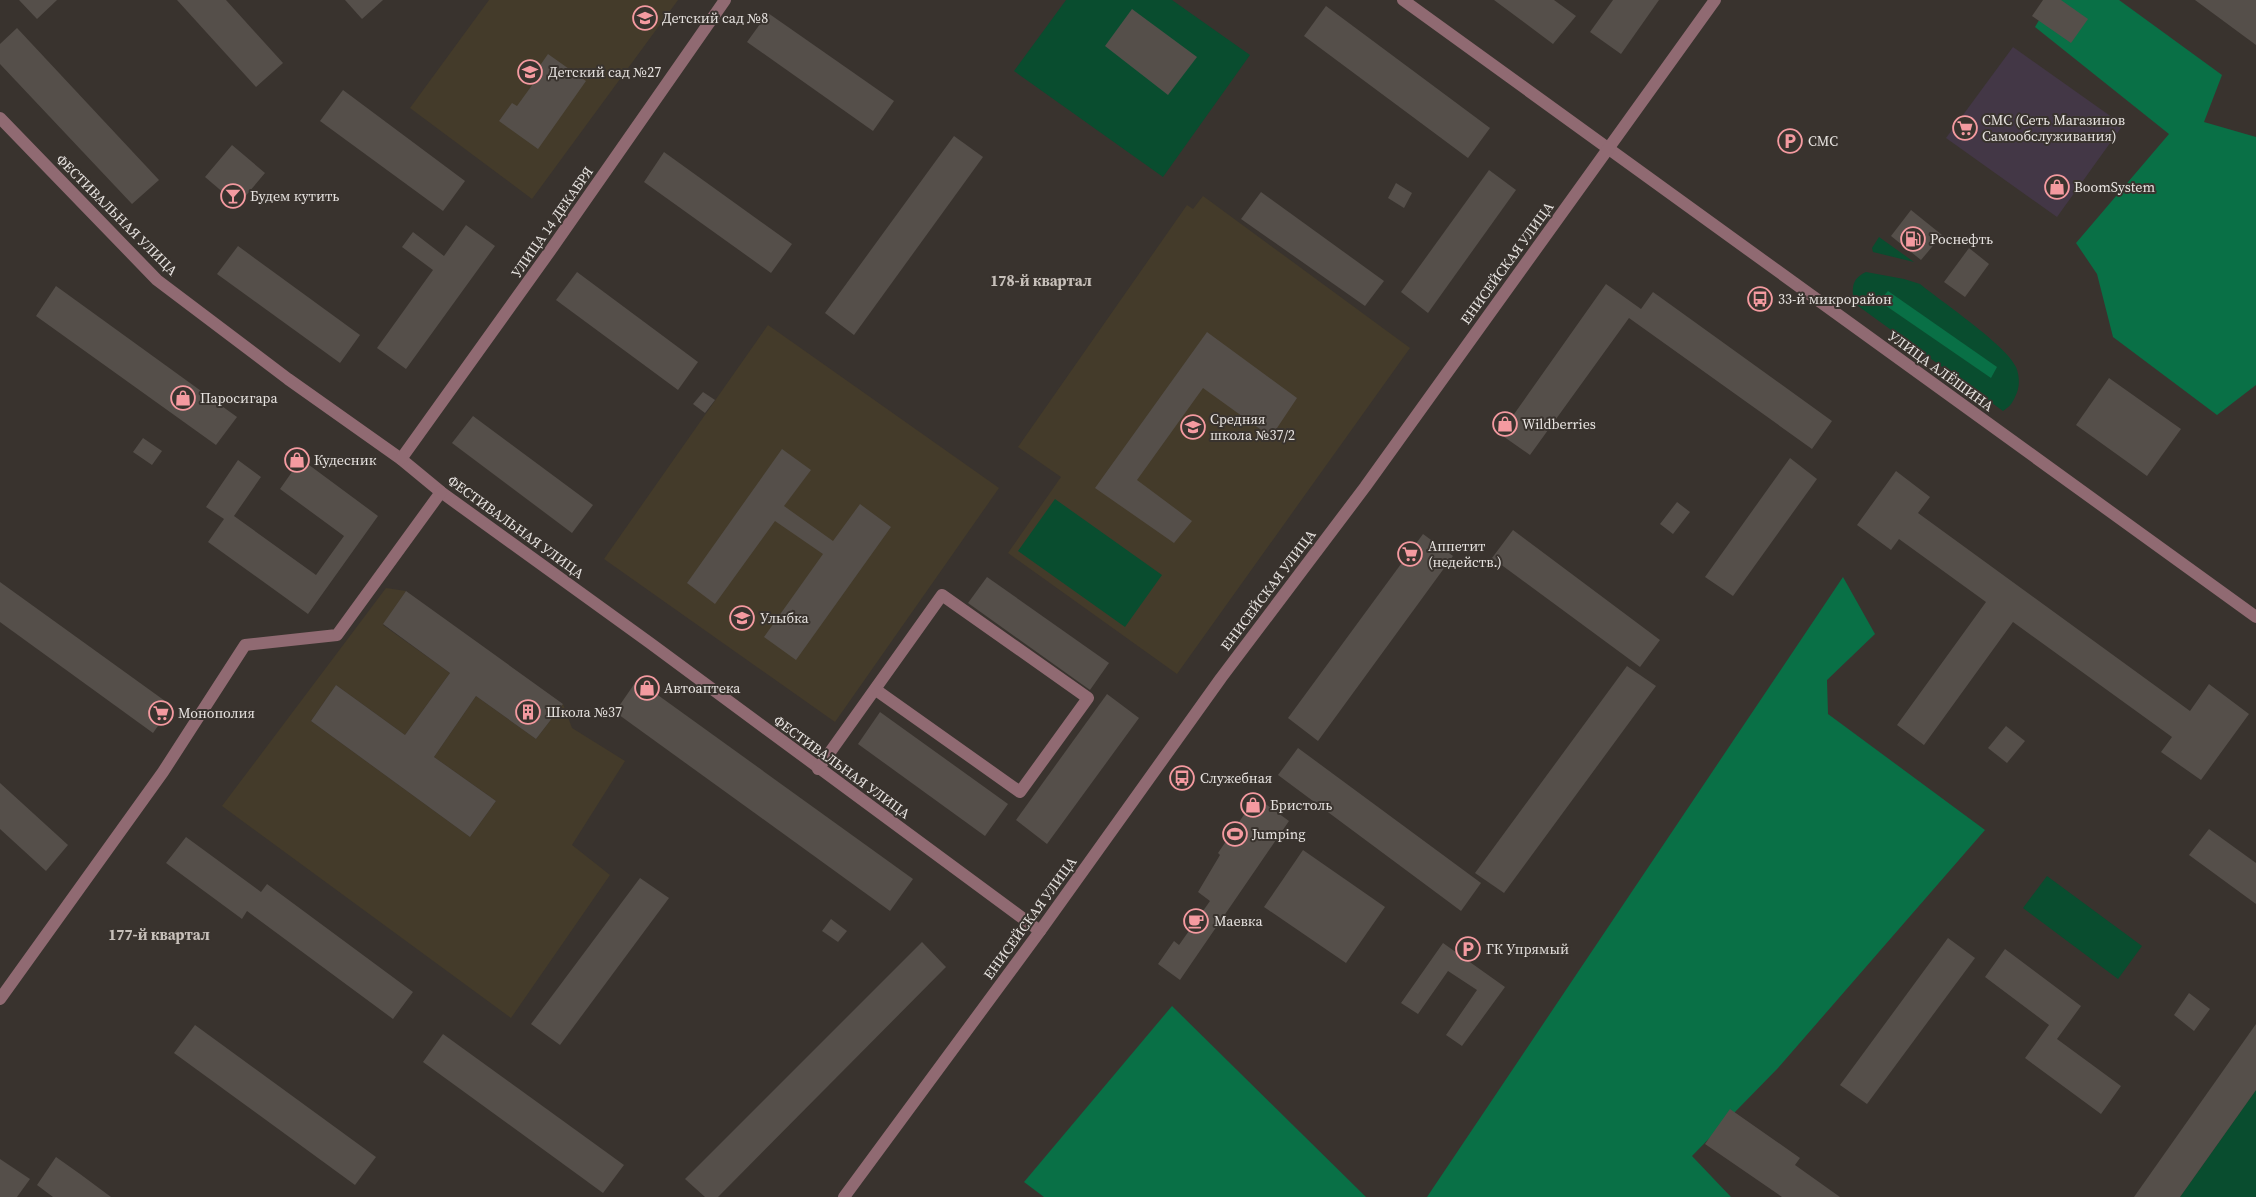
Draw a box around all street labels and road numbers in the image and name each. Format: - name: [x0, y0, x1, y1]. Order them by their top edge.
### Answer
- street label: ФЕСТИВАЛЬНАЯ УЛИЦА: [52, 150, 183, 281]
- street label: УЛИЦА 14 ДЕКАБРЯ: [506, 162, 598, 282]
- street label: ЕНИСЕЙСКАЯ УЛИЦА: [1456, 197, 1559, 328]
- street label: УЛИЦА АЛЁШИНА: [1884, 326, 1998, 417]
- street label: ФЕСТИВАЛЬНАЯ УЛИЦА: [444, 471, 589, 584]
- street label: ЕНИСЕЙСКАЯ УЛИЦА: [1216, 525, 1321, 655]
- street label: ФЕСТИВАЛЬНАЯ УЛИЦА: [770, 711, 915, 824]
- street label: ЕНИСЕЙСКАЯ УЛИЦА: [979, 852, 1082, 983]

